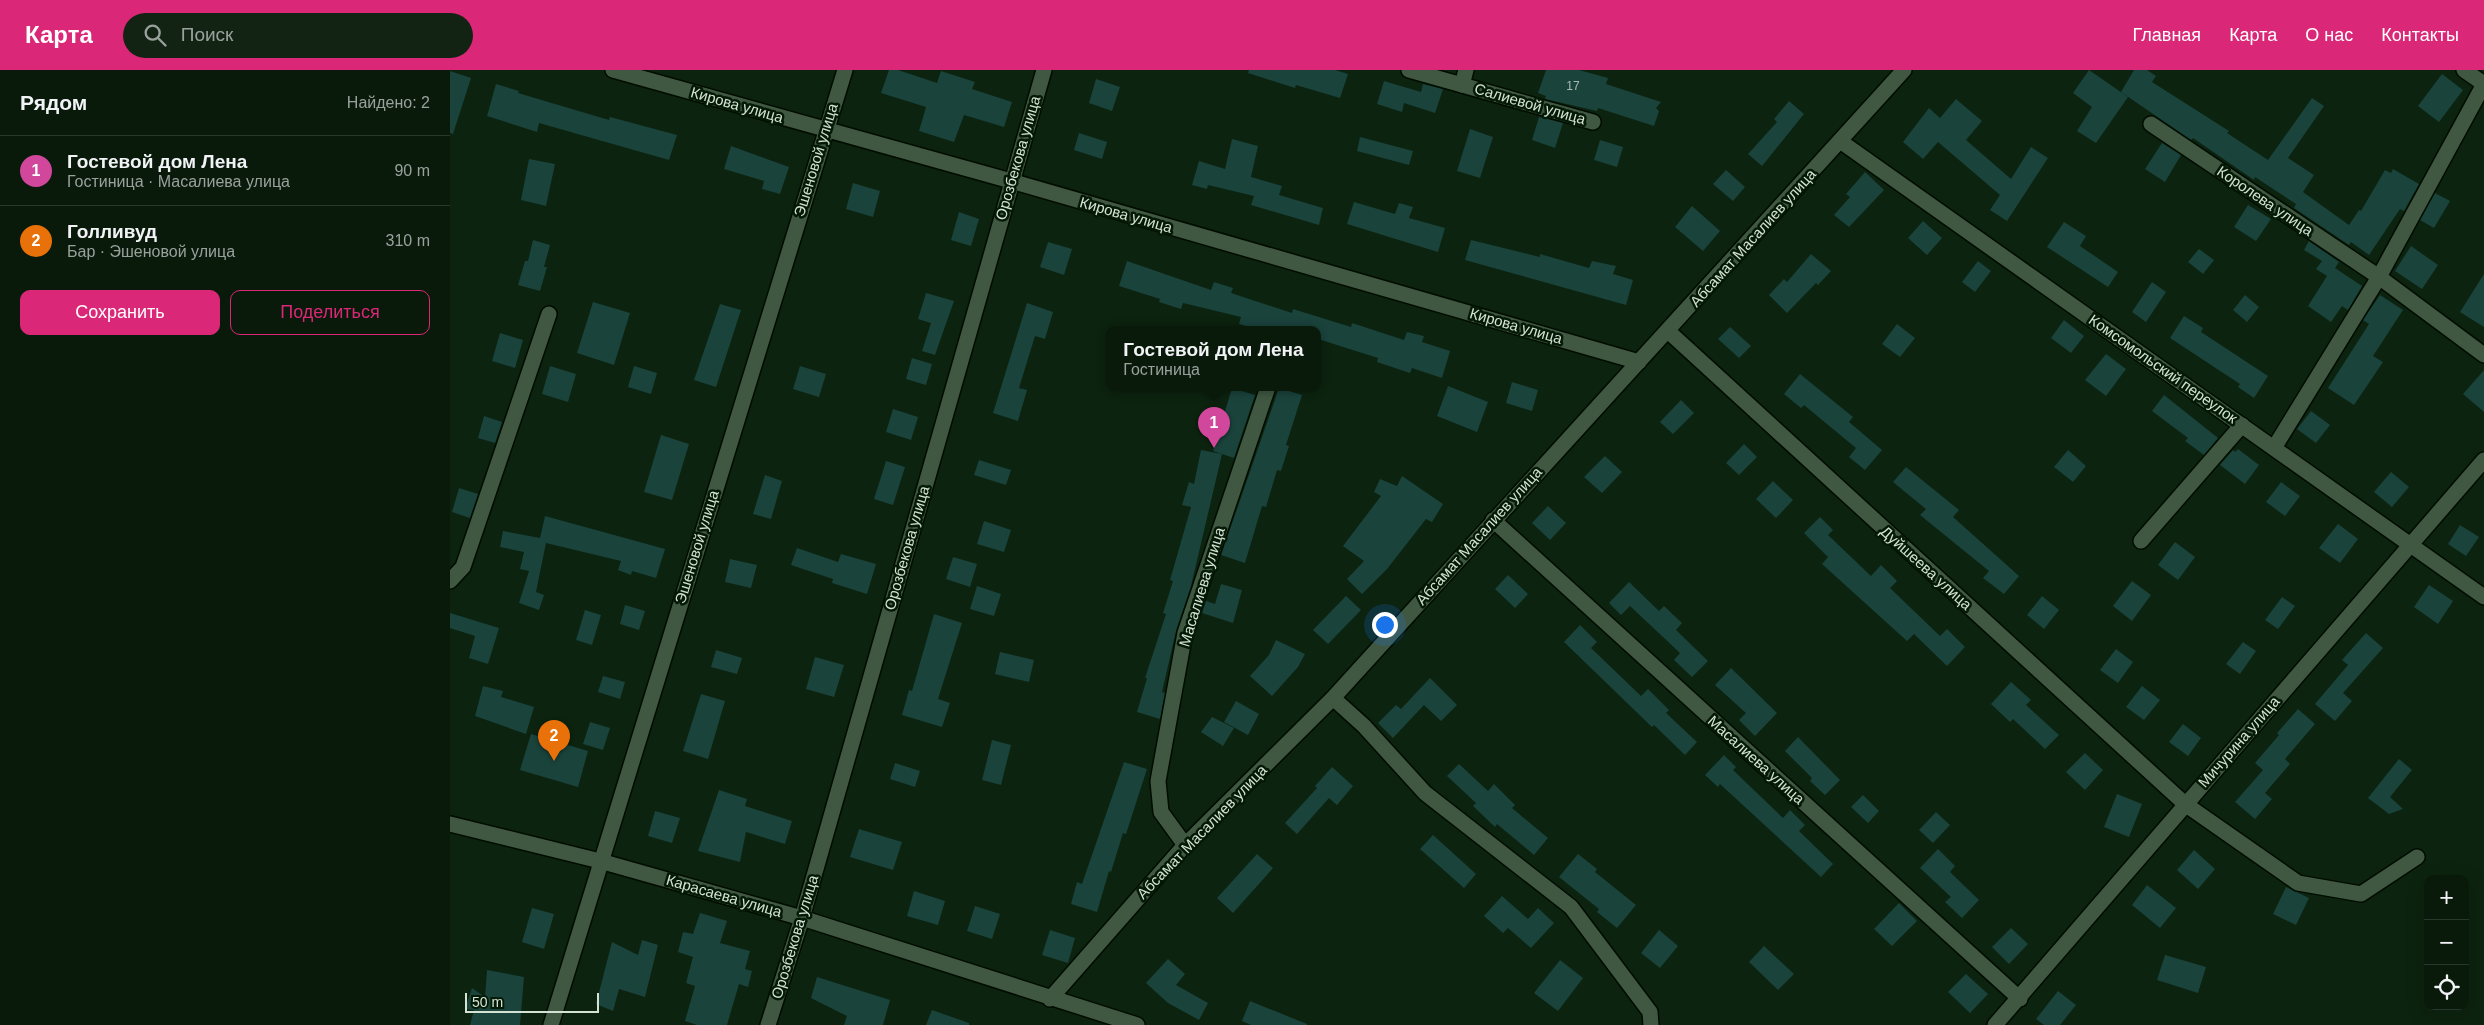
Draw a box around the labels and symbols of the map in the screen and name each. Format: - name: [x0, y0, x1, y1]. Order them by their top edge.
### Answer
- house number: 17: [1566, 79, 1580, 93]
- street label: Салиевой улица: [1473, 80, 1588, 128]
- street label: Кирова улица: [689, 83, 786, 126]
- street label: Орозбекова улица: [992, 93, 1044, 222]
- street label: Эшеновой улица: [790, 100, 841, 219]
- street label: Королева улица: [2214, 162, 2317, 239]
- street label: Абсамат Масалиев улица: [1686, 165, 1819, 310]
- street label: Кирова улица: [1078, 193, 1175, 236]
- street label: Кирова улица: [1468, 304, 1565, 347]
- street label: Комсомольский переулок: [2086, 311, 2241, 427]
- pin: 1: [1198, 407, 1230, 448]
- street label: Абсамат Масалиев улица: [1412, 463, 1545, 608]
- street label: Орозбекова улица: [881, 483, 933, 612]
- street label: Эшеновой улица: [671, 487, 722, 606]
- street label: Дуйшеева улица: [1877, 522, 1976, 613]
- street label: Масалиева улица: [1175, 525, 1228, 649]
- your location: [1372, 612, 1398, 638]
- street label: Мичурина улица: [2195, 692, 2283, 791]
- street label: Масалиева улица: [1705, 712, 1809, 808]
- pin: 2: [538, 720, 570, 761]
- street label: Абсамат Масалиев улица: [1133, 761, 1270, 902]
- street label: Карасаева улица: [664, 871, 785, 920]
- street label: Орозбекова улица: [768, 872, 822, 1001]
- scale bar: [465, 990, 599, 1013]

